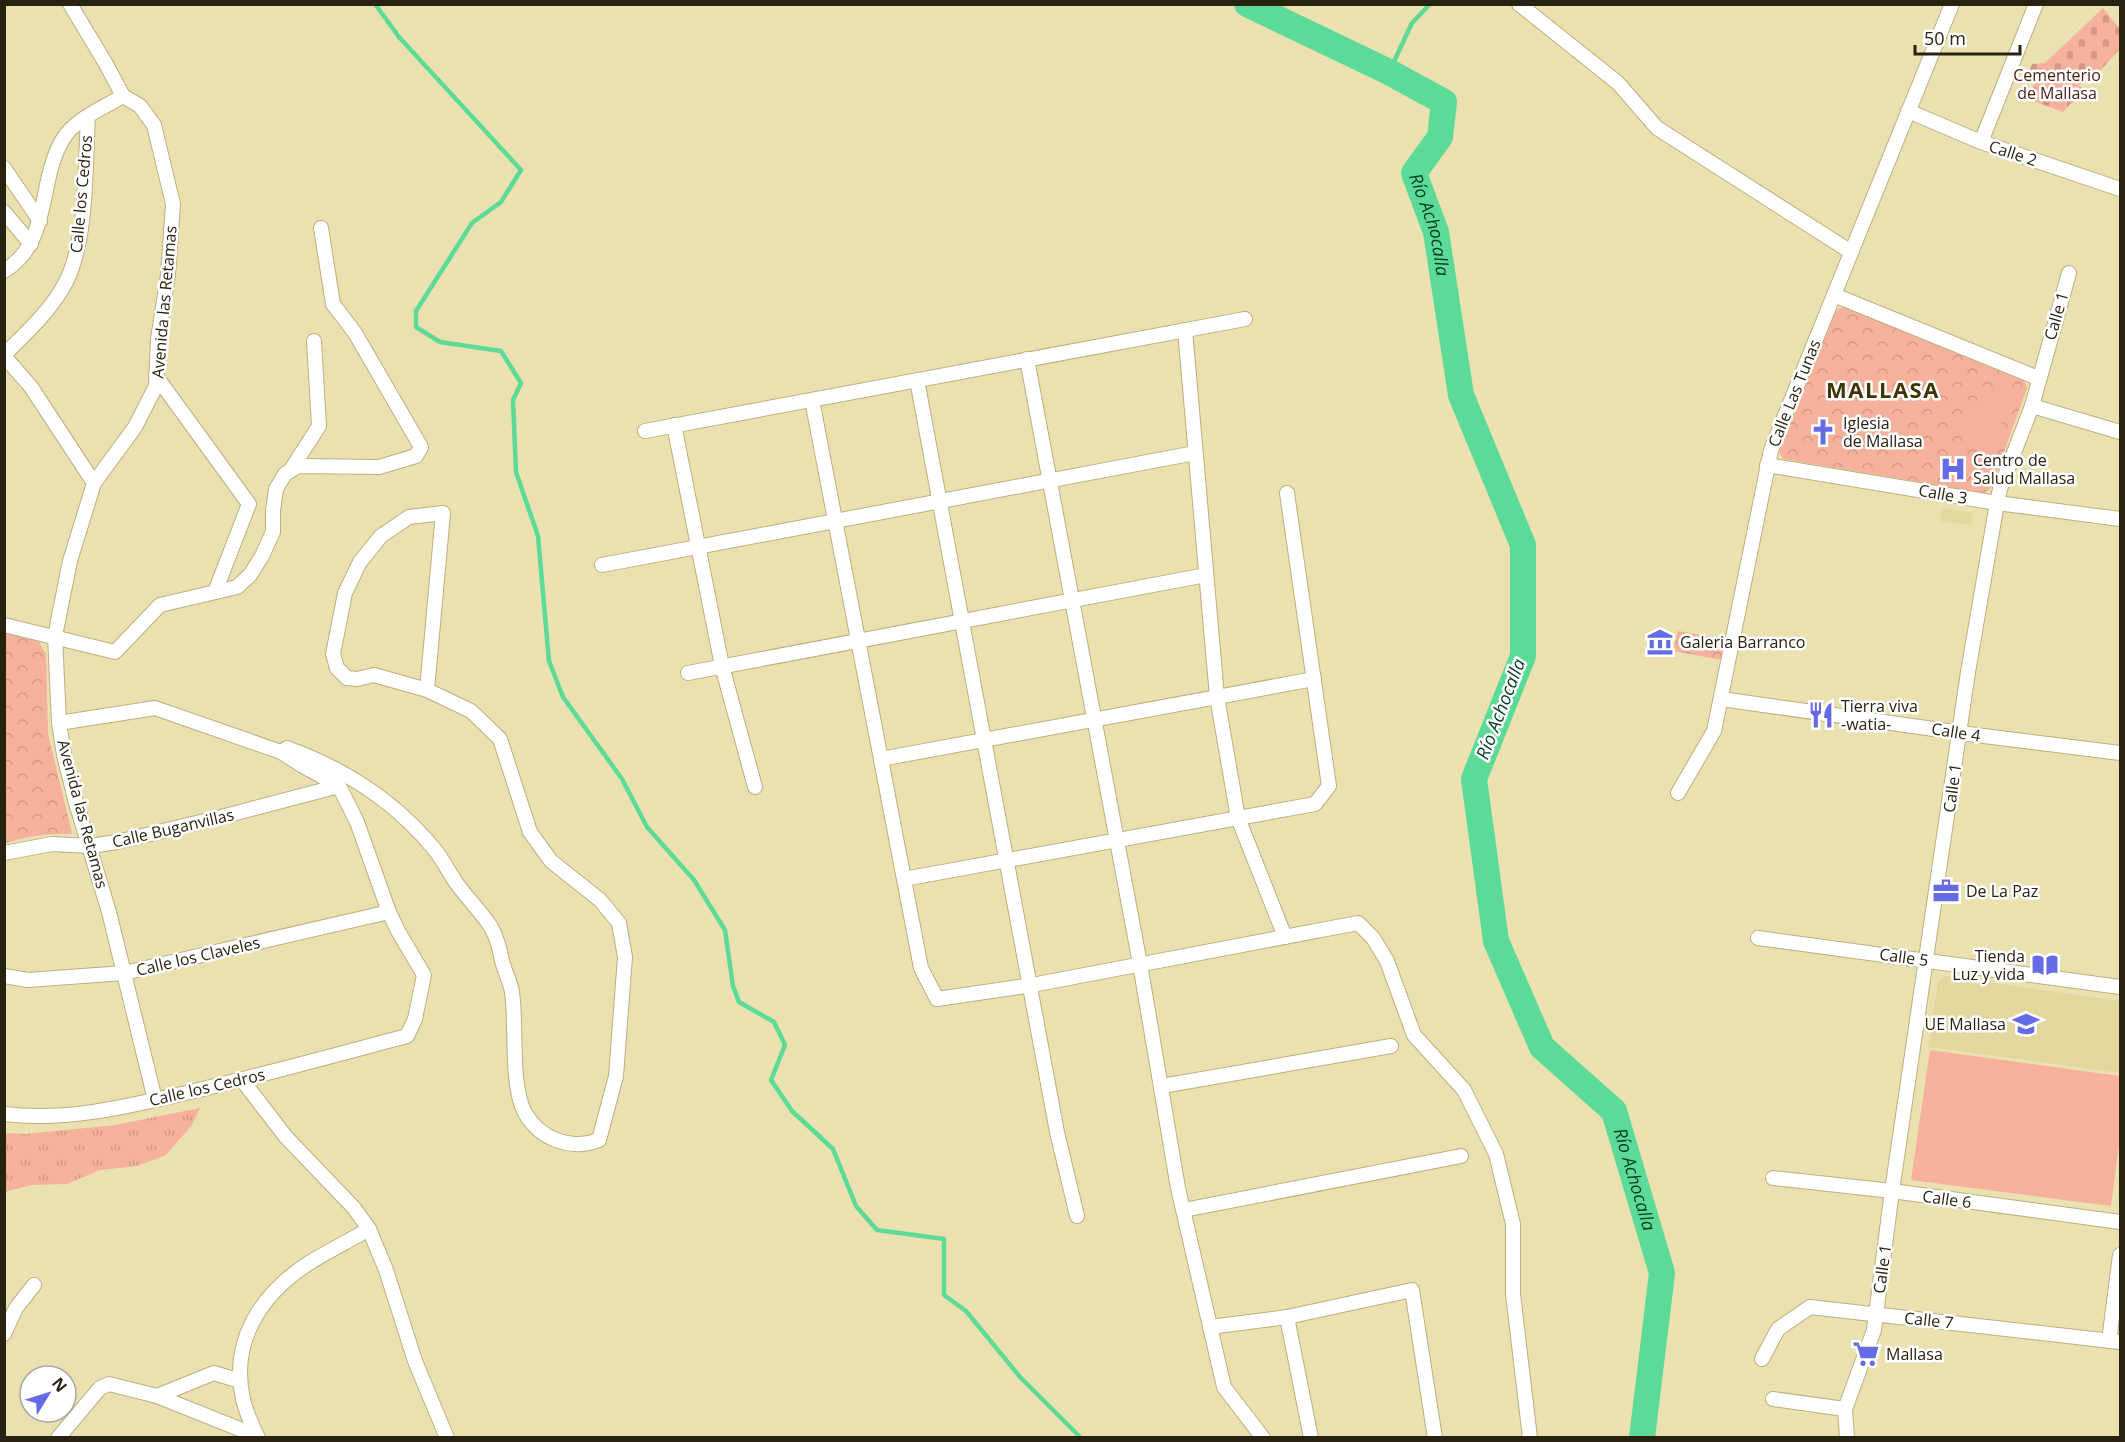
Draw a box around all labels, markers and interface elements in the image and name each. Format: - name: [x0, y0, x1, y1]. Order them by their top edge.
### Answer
- scale bar: [1915, 18, 2020, 56]
- text: 50 m: [1924, 26, 1966, 50]
- park label: Cementerio de Mallasa: [2013, 64, 2101, 104]
- street label: Calle los Cedros: [65, 134, 97, 254]
- street label: Calle 2: [1986, 135, 2040, 171]
- water label: Río Achocalla: [1404, 170, 1456, 277]
- street label: Avenida las Retamas: [146, 225, 182, 379]
- street label: Calle 1: [2039, 289, 2073, 343]
- street label: Calle Las Tunas: [1762, 336, 1826, 450]
- district label: MALLASA: [1826, 374, 1940, 404]
- place label: Iglesia de Mallasa: [1843, 412, 1923, 452]
- church icon: Iglesia de Mallasa: [1808, 417, 1838, 447]
- place label: Centro de Salud Mallasa: [1973, 449, 2075, 489]
- hospital icon: Centro de Salud Mallasa: [1938, 454, 1968, 484]
- street label: Calle 3: [1917, 479, 1969, 509]
- museum icon: Galeria Barranco: [1645, 627, 1675, 657]
- place label: Galeria Barranco: [1680, 631, 1805, 653]
- water label: Río Achocalla: [1470, 655, 1530, 762]
- place label: Tierra viva -watia-: [1841, 695, 1918, 735]
- restaurant icon: Tierra viva -watia-: [1806, 700, 1836, 730]
- street label: Calle 4: [1930, 717, 1982, 747]
- street label: Avenida las Retamas: [53, 737, 113, 891]
- street label: Calle 1: [1938, 762, 1966, 814]
- street label: Calle Buganvillas: [110, 803, 236, 853]
- office icon: De La Paz: [1931, 876, 1961, 906]
- place label: De La Paz: [1966, 880, 2038, 902]
- street label: Calle los Claveles: [134, 931, 262, 981]
- street label: Calle 5: [1878, 943, 1930, 971]
- place label: Tienda Luz y vida: [1952, 945, 2025, 985]
- library icon: Tienda Luz y vida: [2030, 950, 2060, 980]
- school or university icon: UE Mallasa: [2011, 1009, 2041, 1039]
- place label: UE Mallasa: [1925, 1013, 2006, 1035]
- street label: Calle los Cedros: [147, 1063, 267, 1111]
- water label: Río Achocalla: [1609, 1125, 1662, 1233]
- street label: Calle 6: [1921, 1185, 1973, 1213]
- street label: Calle 1: [1868, 1243, 1896, 1295]
- street label: Calle 7: [1903, 1306, 1955, 1334]
- supermarket icon: Mallasa: [1851, 1339, 1881, 1369]
- place label: Mallasa: [1886, 1343, 1943, 1365]
- north arrow: [18, 1364, 78, 1424]
- text: N: [47, 1373, 72, 1397]

